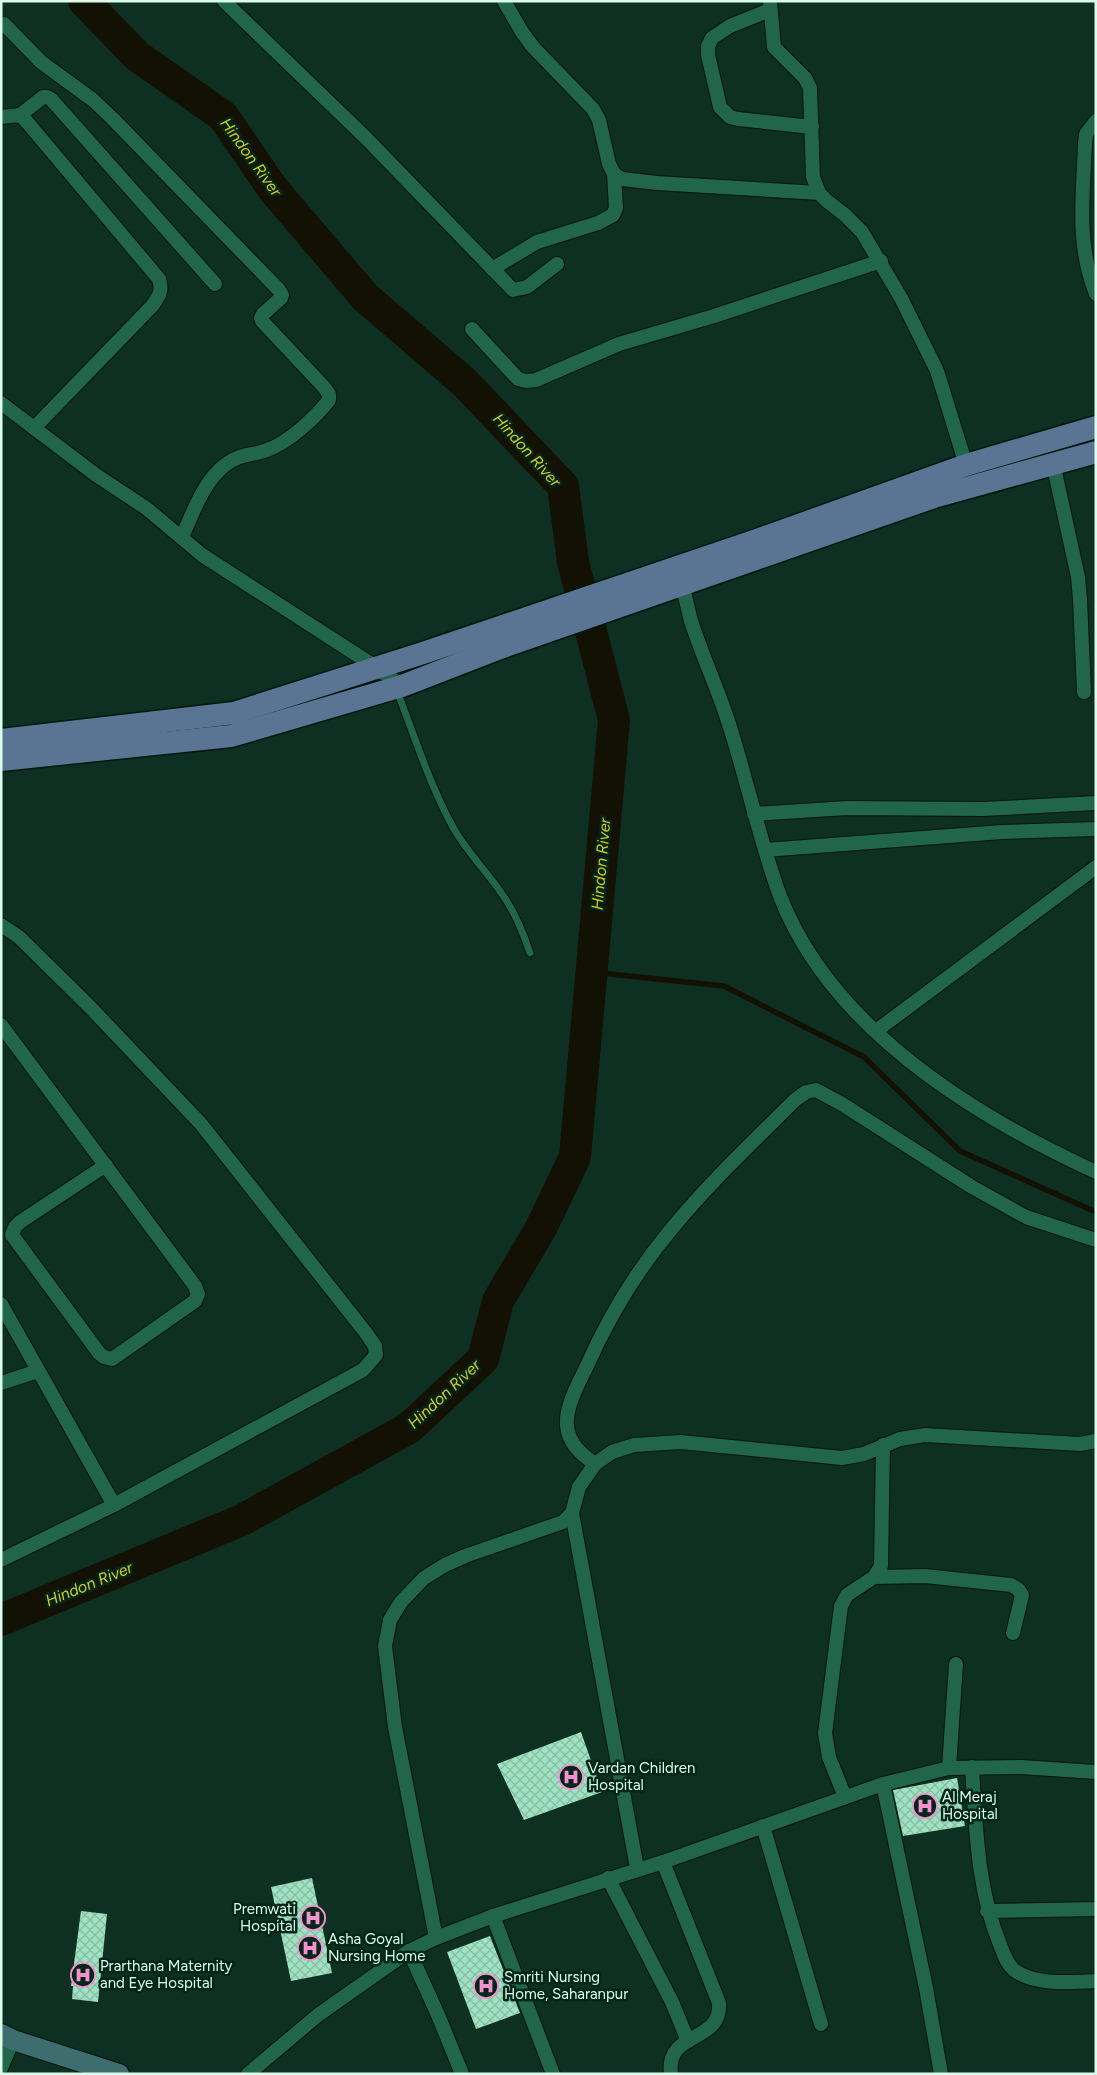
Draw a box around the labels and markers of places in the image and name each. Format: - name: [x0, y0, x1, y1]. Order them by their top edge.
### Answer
- place label: Vardan Children Hospital: [588, 1759, 695, 1794]
- hospital icon: Vardan Children Hospital: [558, 1764, 584, 1790]
- place label: Al Meraj Hospital: [942, 1788, 998, 1823]
- hospital icon: Al Meraj Hospital: [912, 1793, 938, 1819]
- place label: Premwati Hospital: [233, 1900, 296, 1935]
- hospital icon: Premwati Hospital: [300, 1905, 326, 1931]
- place label: Asha Goyal Nursing Home: [328, 1930, 425, 1965]
- hospital icon: Asha Goyal Nursing Home: [297, 1935, 323, 1961]
- place label: Prarthana Maternity and Eye Hospital: [100, 1957, 233, 1992]
- hospital icon: Prarthana Maternity and Eye Hospital: [70, 1962, 96, 1988]
- place label: Smriti Nursing Home, Saharanpur: [504, 1968, 628, 2003]
- hospital icon: Smriti Nursing Home, Saharanpur: [473, 1973, 499, 1999]

